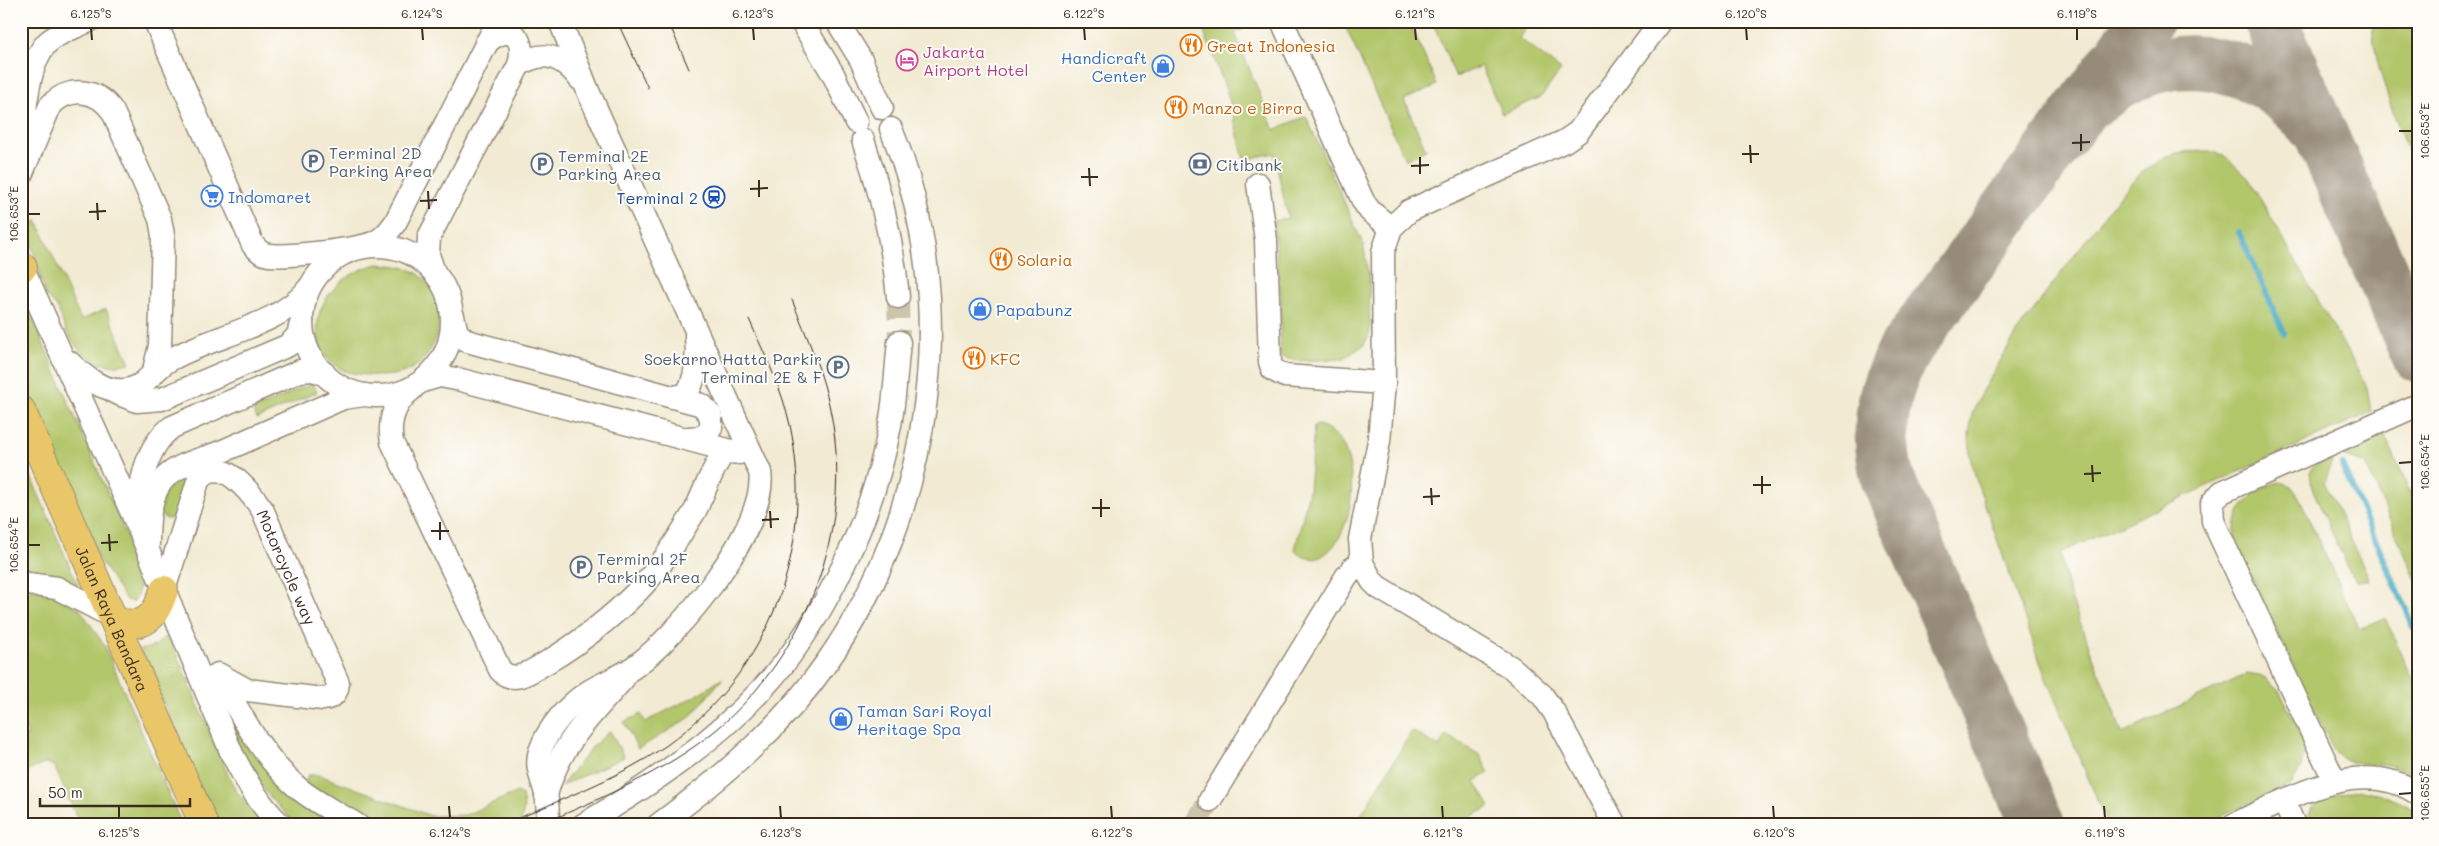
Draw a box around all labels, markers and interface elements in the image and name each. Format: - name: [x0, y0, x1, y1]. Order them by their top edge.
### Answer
- text: 6.125°S: [70, 5, 112, 21]
- text: 6.124°S: [401, 5, 443, 21]
- text: 6.123°S: [732, 5, 774, 21]
- text: 6.122°S: [1064, 5, 1105, 21]
- text: 6.121°S: [1395, 5, 1435, 21]
- text: 6.120°S: [1725, 5, 1767, 21]
- text: 6.119°S: [2057, 5, 2097, 21]
- restaurant icon: Great Indonesia: [1179, 33, 1203, 57]
- place label: Great Indonesia: [1207, 35, 1336, 56]
- place label: Jakarta Airport Hotel: [923, 41, 1028, 80]
- place label: Handicraft Center: [1061, 47, 1147, 86]
- hotel icon: Jakarta Airport Hotel: [895, 48, 919, 72]
- shop icon: Handicraft Center: [1151, 54, 1175, 78]
- restaurant icon: Manzo e Birra: [1164, 95, 1188, 119]
- place label: Manzo e Birra: [1192, 97, 1303, 118]
- text: 106.653°E: [2416, 103, 2432, 159]
- place label: Terminal 2D Parking Area: [329, 142, 432, 181]
- place label: Terminal 2E Parking Area: [558, 145, 661, 184]
- parking icon: Terminal 2D Parking Area: [301, 149, 325, 173]
- parking icon: Terminal 2E Parking Area: [530, 152, 554, 176]
- bank icon: Citibank: [1188, 152, 1212, 176]
- place label: Citibank: [1216, 154, 1282, 175]
- supermarket icon: Indomaret: [200, 184, 224, 208]
- station icon: Terminal 2: [702, 185, 726, 209]
- text: 106.653°E: [5, 186, 21, 242]
- place label: Indomaret: [228, 186, 311, 207]
- place label: Terminal 2: [617, 187, 698, 208]
- restaurant icon: Solaria: [989, 247, 1013, 271]
- place label: Solaria: [1017, 249, 1072, 270]
- shop icon: Papabunz: [968, 297, 992, 321]
- place label: Papabunz: [996, 299, 1072, 320]
- restaurant icon: KFC: [962, 346, 986, 370]
- place label: Soekarno Hatta Parkir Terminal 2E & F: [644, 348, 822, 387]
- place label: KFC: [990, 348, 1020, 369]
- parking icon: Soekarno Hatta Parkir Terminal 2E & F: [826, 355, 850, 379]
- text: 106.654°E: [2416, 434, 2432, 490]
- street label: Motorcycle way: [253, 506, 322, 628]
- text: 106.654°E: [5, 517, 21, 573]
- street label: Jalan Raya Bandara: [72, 542, 154, 695]
- place label: Terminal 2F Parking Area: [597, 548, 700, 587]
- parking icon: Terminal 2F Parking Area: [569, 555, 593, 579]
- place label: Taman Sari Royal Heritage Spa: [857, 700, 992, 739]
- shop icon: Taman Sari Royal Heritage Spa: [829, 707, 853, 731]
- text: 106.655°E: [2416, 765, 2432, 821]
- scale bar: [40, 776, 190, 808]
- text: 50 m: [48, 782, 83, 802]
- text: 6.125°S: [98, 824, 140, 840]
- text: 6.124°S: [429, 824, 471, 840]
- text: 6.123°S: [760, 824, 802, 840]
- text: 6.122°S: [1092, 824, 1133, 840]
- text: 6.121°S: [1423, 824, 1463, 840]
- text: 6.120°S: [1753, 824, 1795, 840]
- text: 6.119°S: [2085, 824, 2125, 840]

